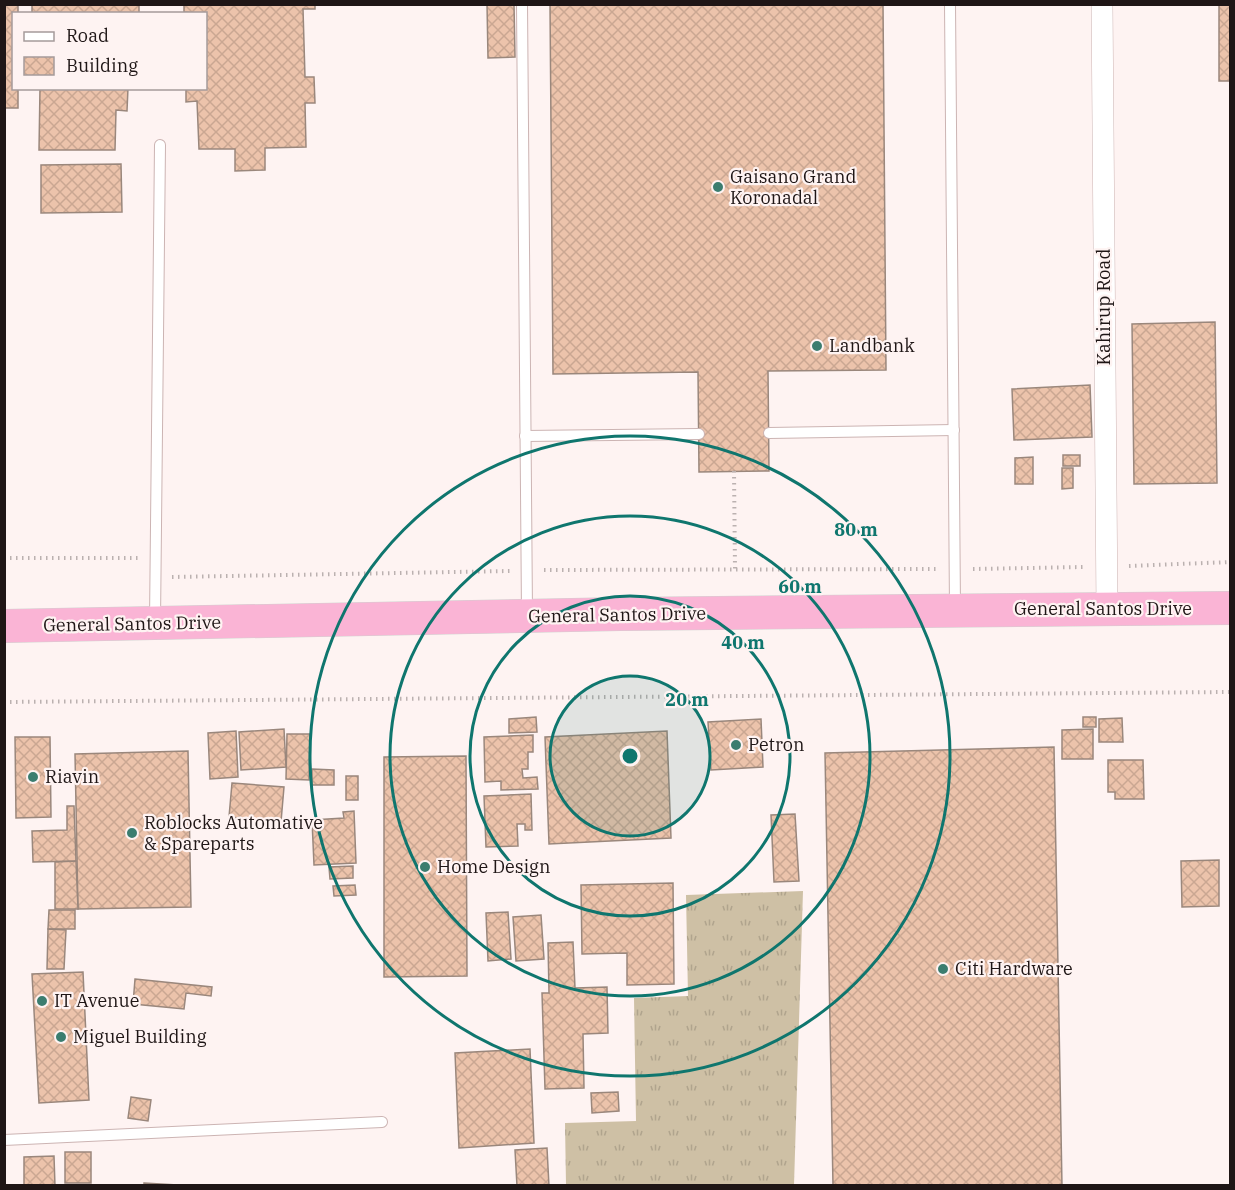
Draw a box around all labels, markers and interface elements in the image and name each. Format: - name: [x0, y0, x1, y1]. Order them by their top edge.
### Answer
- legend: [12, 12, 207, 90]
- text: Road: [66, 24, 109, 47]
- text: Building: [66, 54, 138, 77]
- place label: Gaisano Grand Koronadal: [730, 165, 856, 209]
- marker: Gaisano Grand Koronadal: [711, 180, 725, 194]
- street label: Kahirup Road: [1092, 249, 1115, 365]
- place label: Landbank: [829, 334, 915, 357]
- marker: Landbank: [810, 339, 824, 353]
- text: 80 m: [834, 518, 878, 541]
- text: 60 m: [778, 575, 822, 598]
- street label: General Santos Drive: [1014, 597, 1192, 620]
- street label: General Santos Drive: [528, 601, 706, 628]
- street label: General Santos Drive: [43, 610, 221, 637]
- text: 40 m: [721, 631, 765, 654]
- text: 20 m: [665, 688, 709, 711]
- place label: Petron: [748, 733, 805, 756]
- marker: Petron: [729, 738, 743, 752]
- centre of rings: [620, 746, 640, 766]
- place label: Riavin: [45, 765, 99, 788]
- marker: Riavin: [26, 770, 40, 784]
- place label: Roblocks Automative & Spareparts: [144, 811, 323, 855]
- marker: Roblocks Automative & Spareparts: [125, 826, 139, 840]
- place label: Home Design: [437, 855, 550, 878]
- marker: Home Design: [418, 860, 432, 874]
- place label: Citi Hardware: [955, 957, 1073, 980]
- marker: Citi Hardware: [936, 962, 950, 976]
- place label: IT Avenue: [54, 989, 139, 1012]
- marker: IT Avenue: [35, 994, 49, 1008]
- place label: Miguel Building: [73, 1025, 207, 1048]
- marker: Miguel Building: [54, 1030, 68, 1044]

